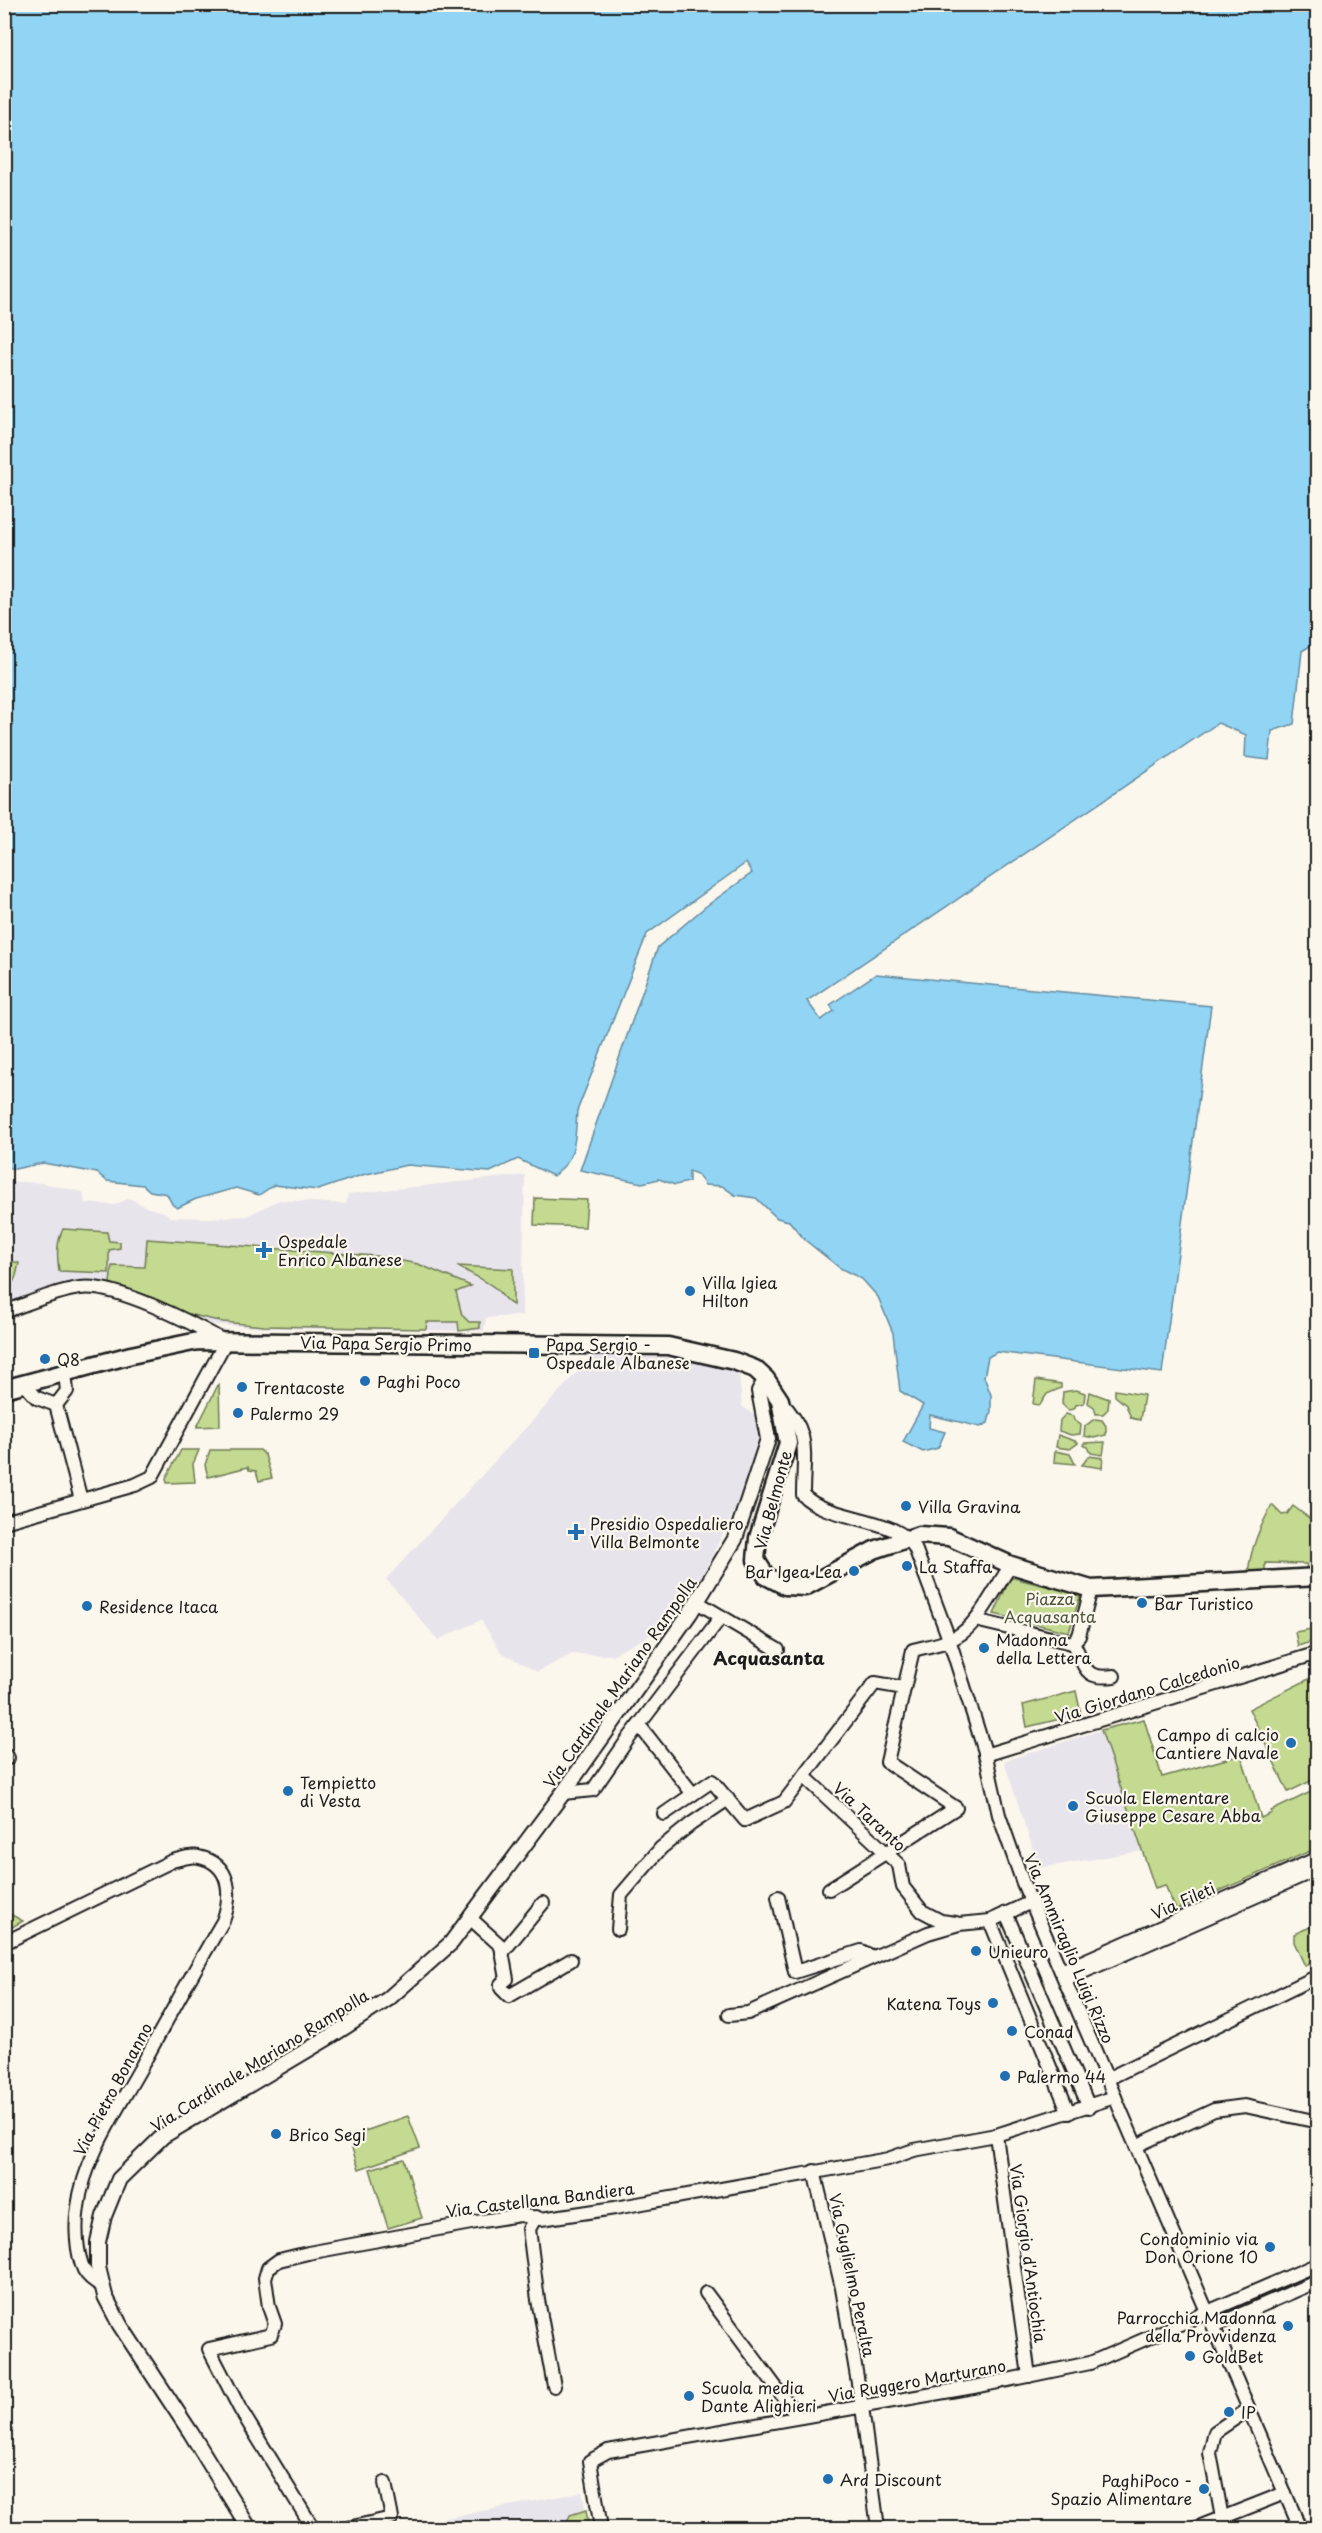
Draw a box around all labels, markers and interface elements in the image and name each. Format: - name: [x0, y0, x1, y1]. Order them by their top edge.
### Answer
- place label: Ospedale Enrico Albanese: [278, 1229, 402, 1271]
- marker: Ospedale Enrico Albanese: [255, 1241, 273, 1259]
- place label: Villa Igiea Hilton: [702, 1270, 777, 1312]
- marker: Villa Igiea Hilton: [683, 1284, 697, 1298]
- street label: Via Papa Sergio Primo: [300, 1330, 472, 1356]
- place label: Papa Sergio - Ospedale Albanese: [546, 1332, 690, 1374]
- marker: Papa Sergio - Ospedale Albanese: [527, 1346, 541, 1360]
- place label: Q8: [57, 1347, 80, 1371]
- marker: Q8: [38, 1352, 52, 1366]
- place label: Paghi Poco: [377, 1369, 461, 1393]
- marker: Paghi Poco: [358, 1374, 372, 1388]
- place label: Trentacoste: [254, 1375, 345, 1399]
- marker: Trentacoste: [235, 1380, 249, 1394]
- place label: Palermo 29: [250, 1401, 339, 1425]
- marker: Palermo 29: [231, 1406, 245, 1420]
- street label: Via Belmonte: [747, 1447, 797, 1552]
- place label: Villa Gravina: [918, 1494, 1021, 1518]
- marker: Villa Gravina: [899, 1499, 913, 1513]
- place label: Presidio Ospedaliero Villa Belmonte: [590, 1511, 744, 1553]
- marker: Presidio Ospedaliero Villa Belmonte: [567, 1523, 585, 1541]
- place label: La Staffa: [919, 1554, 992, 1578]
- place label: Bar Igea Lea: [745, 1559, 842, 1583]
- marker: La Staffa: [900, 1559, 914, 1573]
- marker: Bar Igea Lea: [847, 1564, 861, 1578]
- street label: Via Cardinale Mariano Rampolla: [537, 1571, 702, 1792]
- park label: Piazza Acquasanta: [1004, 1586, 1096, 1628]
- place label: Bar Turistico: [1154, 1591, 1254, 1615]
- place label: Residence Itaca: [99, 1594, 218, 1618]
- marker: Bar Turistico: [1135, 1596, 1149, 1610]
- marker: Residence Itaca: [80, 1599, 94, 1613]
- place label: Madonna della Lettera: [996, 1627, 1091, 1669]
- marker: Madonna della Lettera: [977, 1641, 991, 1655]
- district label: Acquasanta: [713, 1644, 825, 1671]
- street label: Via Giordano Calcedonio: [1051, 1649, 1243, 1729]
- place label: Campo di calcio Cantiere Navale: [1155, 1722, 1279, 1764]
- marker: Campo di calcio Cantiere Navale: [1284, 1736, 1298, 1750]
- place label: Tempietto di Vesta: [300, 1770, 376, 1812]
- street label: Via Taranto: [828, 1776, 912, 1856]
- marker: Tempietto di Vesta: [281, 1784, 295, 1798]
- place label: Scuola Elementare Giuseppe Cesare Abba: [1085, 1785, 1261, 1827]
- marker: Scuola Elementare Giuseppe Cesare Abba: [1066, 1799, 1080, 1813]
- street label: Via Ammiraglio Luigi Rizzo: [1019, 1849, 1121, 2047]
- street label: Via Fileti: [1147, 1875, 1219, 1925]
- place label: Unieuro: [988, 1939, 1049, 1963]
- marker: Unieuro: [969, 1944, 983, 1958]
- street label: Via Cardinale Mariano Rampolla: [145, 1983, 373, 2137]
- place label: Katena Toys: [886, 1991, 981, 2015]
- marker: Katena Toys: [986, 1996, 1000, 2010]
- street label: Via Pietro Bonanno: [67, 2018, 157, 2160]
- place label: Conad: [1024, 2019, 1074, 2043]
- marker: Conad: [1005, 2024, 1019, 2038]
- place label: Palermo 44: [1017, 2064, 1106, 2088]
- marker: Palermo 44: [998, 2069, 1012, 2083]
- place label: Brico Segi: [288, 2122, 366, 2146]
- marker: Brico Segi: [269, 2127, 283, 2141]
- street label: Via Giorgio d'Antiochia: [1005, 2162, 1053, 2344]
- street label: Via Castellana Bandiera: [445, 2176, 636, 2222]
- street label: Via Guglielmo Peralta: [824, 2191, 882, 2359]
- place label: Condominio via Don Orione 10: [1140, 2226, 1258, 2268]
- marker: Condominio via Don Orione 10: [1263, 2240, 1277, 2254]
- place label: Parrocchia Madonna della Provvidenza: [1117, 2305, 1276, 2347]
- marker: Parrocchia Madonna della Provvidenza: [1281, 2319, 1295, 2333]
- place label: GoldBet: [1202, 2344, 1264, 2368]
- marker: GoldBet: [1183, 2349, 1197, 2363]
- street label: Via Ruggero Marturano: [826, 2353, 1008, 2407]
- place label: Scuola media Dante Alighieri: [701, 2375, 817, 2417]
- marker: Scuola media Dante Alighieri: [682, 2389, 696, 2403]
- place label: IP: [1241, 2400, 1256, 2424]
- marker: IP: [1222, 2405, 1236, 2419]
- place label: Ard Discount: [840, 2467, 942, 2491]
- place label: PaghiPoco - Spazio Alimentare: [1051, 2468, 1192, 2510]
- marker: Ard Discount: [821, 2472, 835, 2486]
- marker: PaghiPoco - Spazio Alimentare: [1197, 2482, 1211, 2496]

